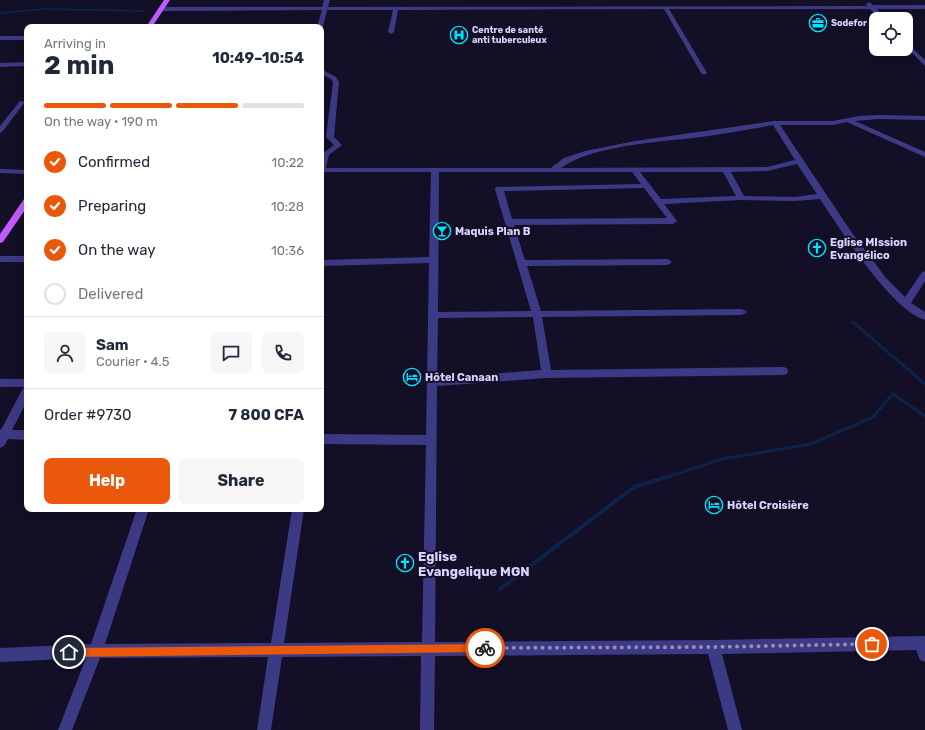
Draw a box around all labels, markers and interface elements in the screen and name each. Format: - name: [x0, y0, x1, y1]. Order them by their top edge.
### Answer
- map controls: [869, 12, 913, 56]
- button: locate: [869, 12, 913, 56]
- office icon: Sodefor: [808, 13, 828, 33]
- place label: Sodefor: [831, 18, 867, 28]
- hospital icon: Centre de santé anti tuberculeux: [449, 25, 469, 45]
- place label: Centre de santé anti tuberculeux: [472, 25, 547, 45]
- text: Arriving in: [44, 36, 106, 51]
- text: 10:49–10:54: [212, 49, 304, 67]
- text: 2 min: [44, 50, 114, 81]
- text: On the way · 190 m: [44, 114, 158, 129]
- icon: check: [44, 151, 66, 173]
- text: Confirmed: [78, 153, 150, 171]
- text: 10:22: [272, 155, 304, 170]
- icon: check: [44, 195, 66, 217]
- text: Preparing: [78, 197, 146, 215]
- text: 10:28: [271, 199, 304, 214]
- bar icon: Maquis Plan B: [432, 221, 452, 241]
- place label: Maquis Plan B: [455, 225, 531, 238]
- place label: Eglise MIssion Evangélico: [830, 236, 907, 262]
- church icon: Eglise MIssion Evangélico: [807, 238, 827, 258]
- icon: check: [44, 239, 66, 261]
- text: On the way: [78, 241, 156, 259]
- text: 10:36: [271, 243, 304, 258]
- text: Delivered: [78, 285, 143, 303]
- button: person: [44, 332, 86, 374]
- button: chat: [210, 332, 252, 374]
- button: phone: [262, 332, 304, 374]
- text: Sam: [96, 336, 129, 354]
- text: Courier · 4.5: [96, 354, 170, 369]
- hotel icon: Hôtel Canaan: [402, 367, 422, 387]
- place label: Hôtel Canaan: [425, 371, 498, 384]
- text: Order #9730: [44, 406, 132, 424]
- text: 7 800 CFA: [229, 406, 304, 424]
- button: Help: [44, 458, 170, 504]
- button: Share: [178, 458, 304, 504]
- hotel icon: Hôtel Croisière: [704, 495, 724, 515]
- place label: Hôtel Croisière: [727, 499, 809, 512]
- place label: Eglise Evangelique MGN: [418, 549, 530, 579]
- church icon: Eglise Evangelique MGN: [395, 553, 415, 573]
- pin: [855, 627, 889, 661]
- courier: [465, 628, 505, 668]
- icon: bag: [861, 633, 883, 655]
- pin: [52, 635, 86, 669]
- icon: bike: [474, 637, 496, 659]
- icon: home: [58, 641, 80, 663]

